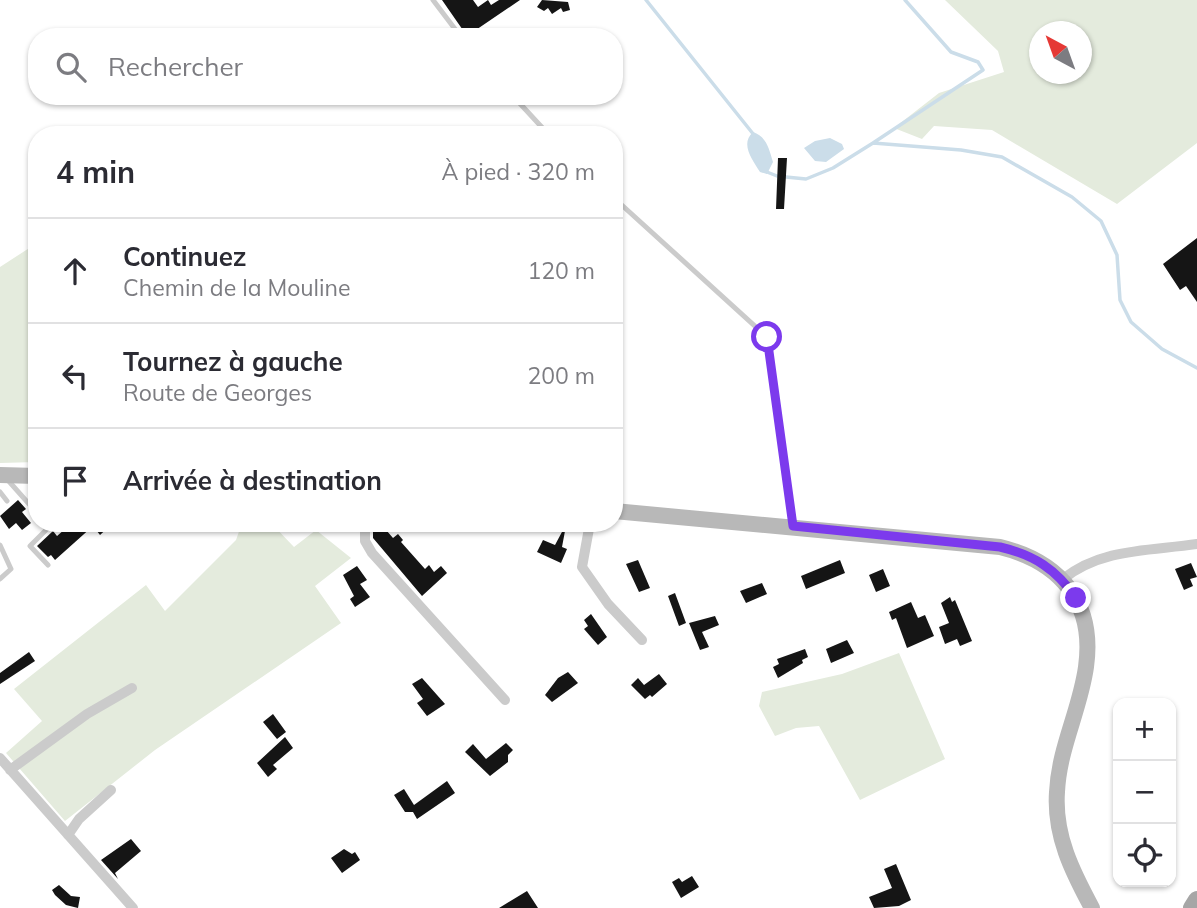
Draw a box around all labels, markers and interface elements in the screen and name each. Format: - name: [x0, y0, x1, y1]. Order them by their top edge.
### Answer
- north arrow: [1029, 21, 1092, 84]
- search box: [28, 28, 623, 105]
- icon: search: [52, 48, 90, 86]
- text: Rechercher: [108, 50, 243, 83]
- text: 4 min: [56, 153, 135, 191]
- text: À pied · 320 m: [442, 157, 595, 186]
- text: Continuez: [123, 240, 247, 273]
- icon: ahead: [56, 252, 94, 290]
- text: 120 m: [527, 256, 595, 285]
- text: Chemin de la Mouline: [123, 273, 351, 302]
- route start: [751, 321, 782, 352]
- text: Tournez à gauche: [123, 345, 343, 378]
- icon: left: [56, 357, 94, 395]
- text: 200 m: [527, 361, 595, 390]
- text: Route de Georges: [123, 378, 312, 407]
- icon: arrive: [56, 462, 94, 500]
- text: Arrivée à destination: [123, 464, 382, 497]
- route end: [1060, 582, 1091, 613]
- map controls: [1113, 698, 1176, 887]
- button: +: [1113, 698, 1176, 761]
- button: −: [1113, 761, 1176, 824]
- button: locate: [1113, 824, 1176, 887]

